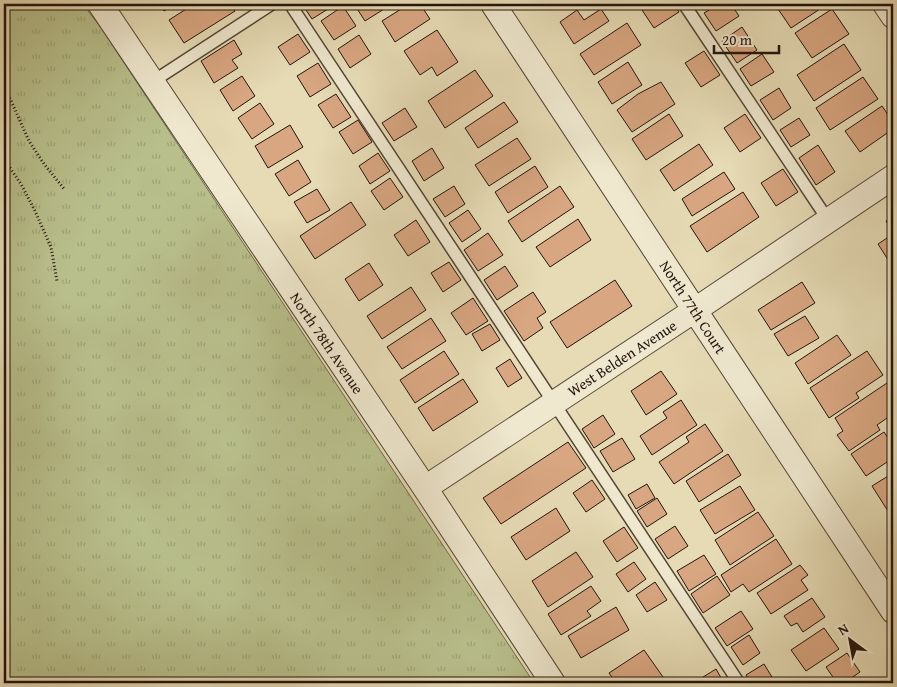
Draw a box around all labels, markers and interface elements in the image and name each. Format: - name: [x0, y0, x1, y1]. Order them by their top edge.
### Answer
- scale bar: [714, 22, 780, 54]
- text: 20 m: [722, 29, 753, 50]
- street label: North 77th Court: [655, 256, 731, 358]
- street label: North 78th Avenue: [285, 288, 369, 398]
- street label: West Belden Avenue: [563, 315, 681, 401]
- north arrow: [824, 614, 874, 664]
- text: N: [834, 618, 853, 640]

